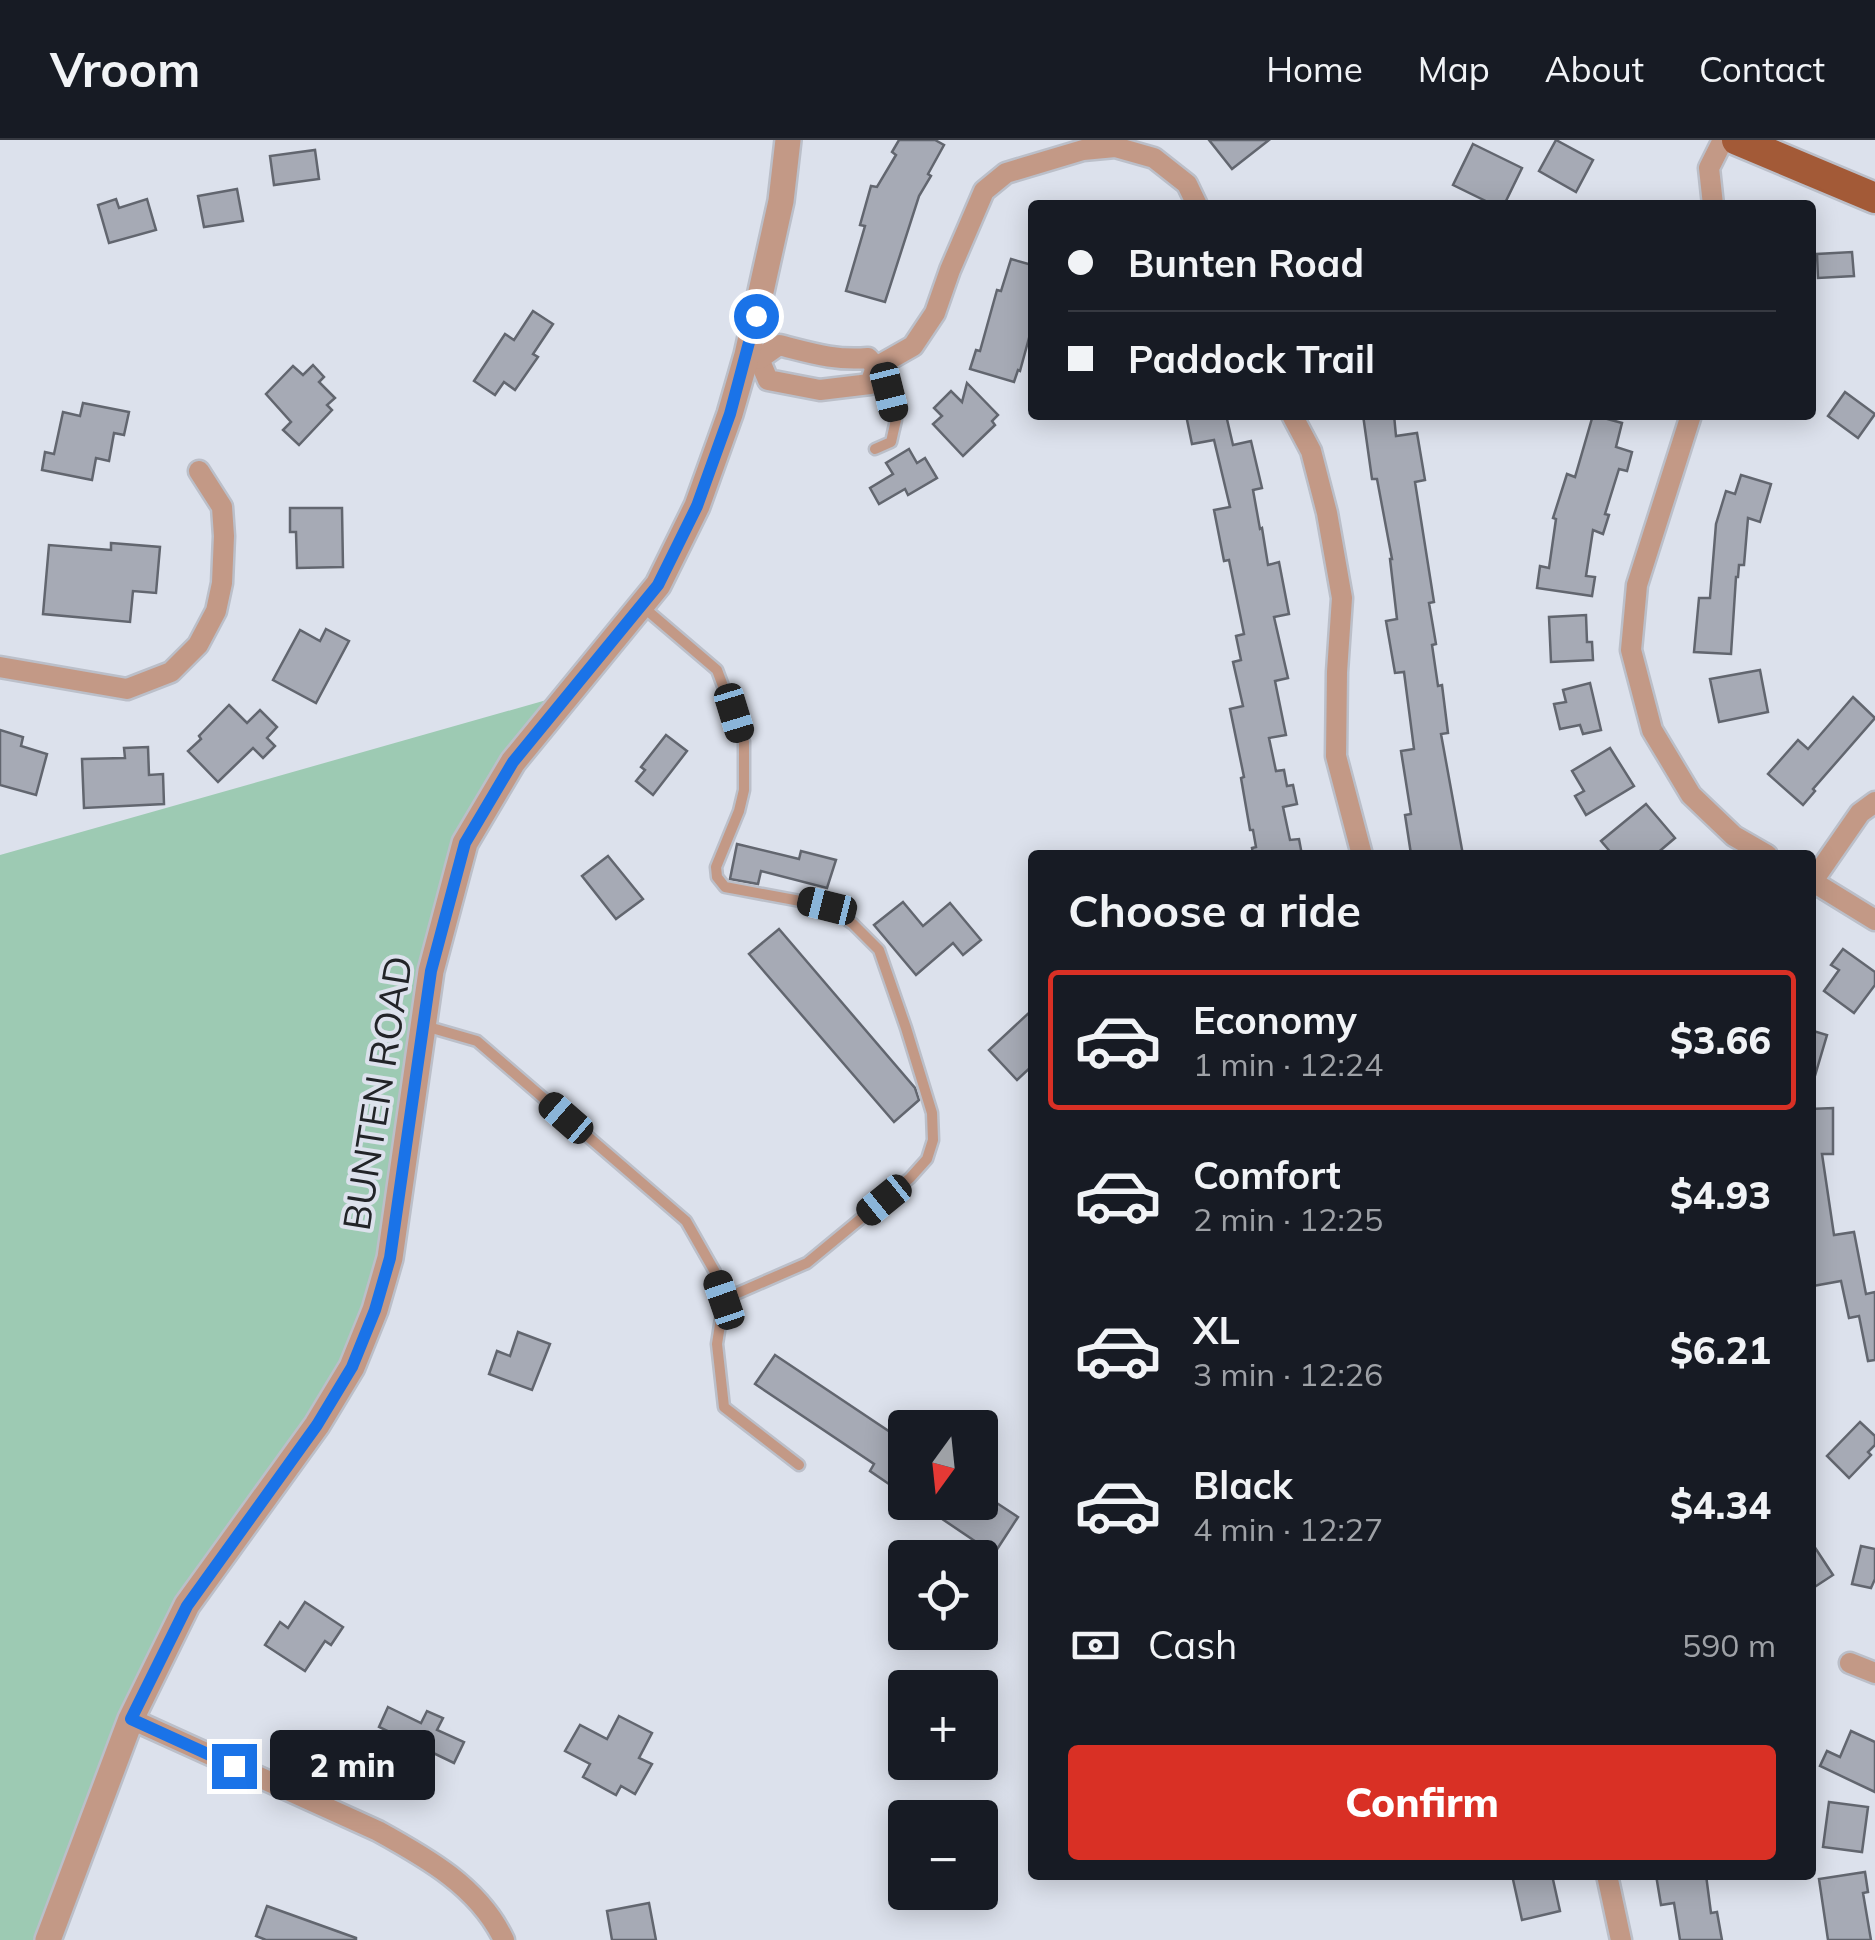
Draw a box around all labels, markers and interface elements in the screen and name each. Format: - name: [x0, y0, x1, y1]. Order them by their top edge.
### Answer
- text: Vroom: [50, 39, 200, 99]
- text: Home: [1266, 47, 1363, 91]
- text: Map: [1418, 47, 1490, 91]
- text: About: [1545, 47, 1644, 91]
- text: Contact: [1699, 47, 1825, 91]
- text: Bunten Road: [1128, 239, 1364, 287]
- route start: [734, 294, 779, 339]
- text: Paddock Trail: [1128, 335, 1375, 383]
- car: [867, 359, 911, 425]
- car: [711, 680, 757, 746]
- text: Choose a ride: [1068, 882, 1361, 938]
- car: [794, 884, 860, 928]
- street label: BUNTEN ROAD: [332, 953, 422, 1233]
- icon: car: [1073, 995, 1163, 1085]
- text: Economy: [1193, 996, 1357, 1044]
- text: $3.66: [1670, 1016, 1771, 1064]
- text: 1 min · 12:24: [1193, 1044, 1383, 1084]
- car: [534, 1087, 598, 1149]
- icon: car: [1073, 1150, 1163, 1240]
- text: Comfort: [1193, 1151, 1341, 1199]
- car: [851, 1169, 917, 1231]
- text: $4.93: [1670, 1171, 1771, 1219]
- text: 2 min · 12:25: [1193, 1199, 1383, 1239]
- car: [700, 1267, 748, 1333]
- icon: car: [1073, 1305, 1163, 1395]
- text: XL: [1193, 1306, 1240, 1354]
- text: $6.21: [1670, 1326, 1771, 1374]
- text: 3 min · 12:26: [1193, 1354, 1383, 1394]
- north arrow: [888, 1410, 998, 1520]
- map controls: [888, 1410, 998, 1910]
- icon: car: [1073, 1460, 1163, 1550]
- text: Black: [1193, 1461, 1293, 1509]
- text: $4.34: [1670, 1481, 1771, 1529]
- text: 4 min · 12:27: [1193, 1509, 1383, 1549]
- button: locate: [888, 1540, 998, 1650]
- icon: cash: [1068, 1618, 1123, 1673]
- text: Cash: [1148, 1621, 1237, 1669]
- text: 590 m: [1682, 1625, 1776, 1665]
- button: +: [888, 1670, 998, 1780]
- callout: 2 min: [269, 1731, 434, 1801]
- route end: [212, 1744, 257, 1789]
- text: 2 min: [310, 1745, 395, 1785]
- button: Confirm: [1068, 1745, 1776, 1860]
- button: −: [888, 1800, 998, 1910]

